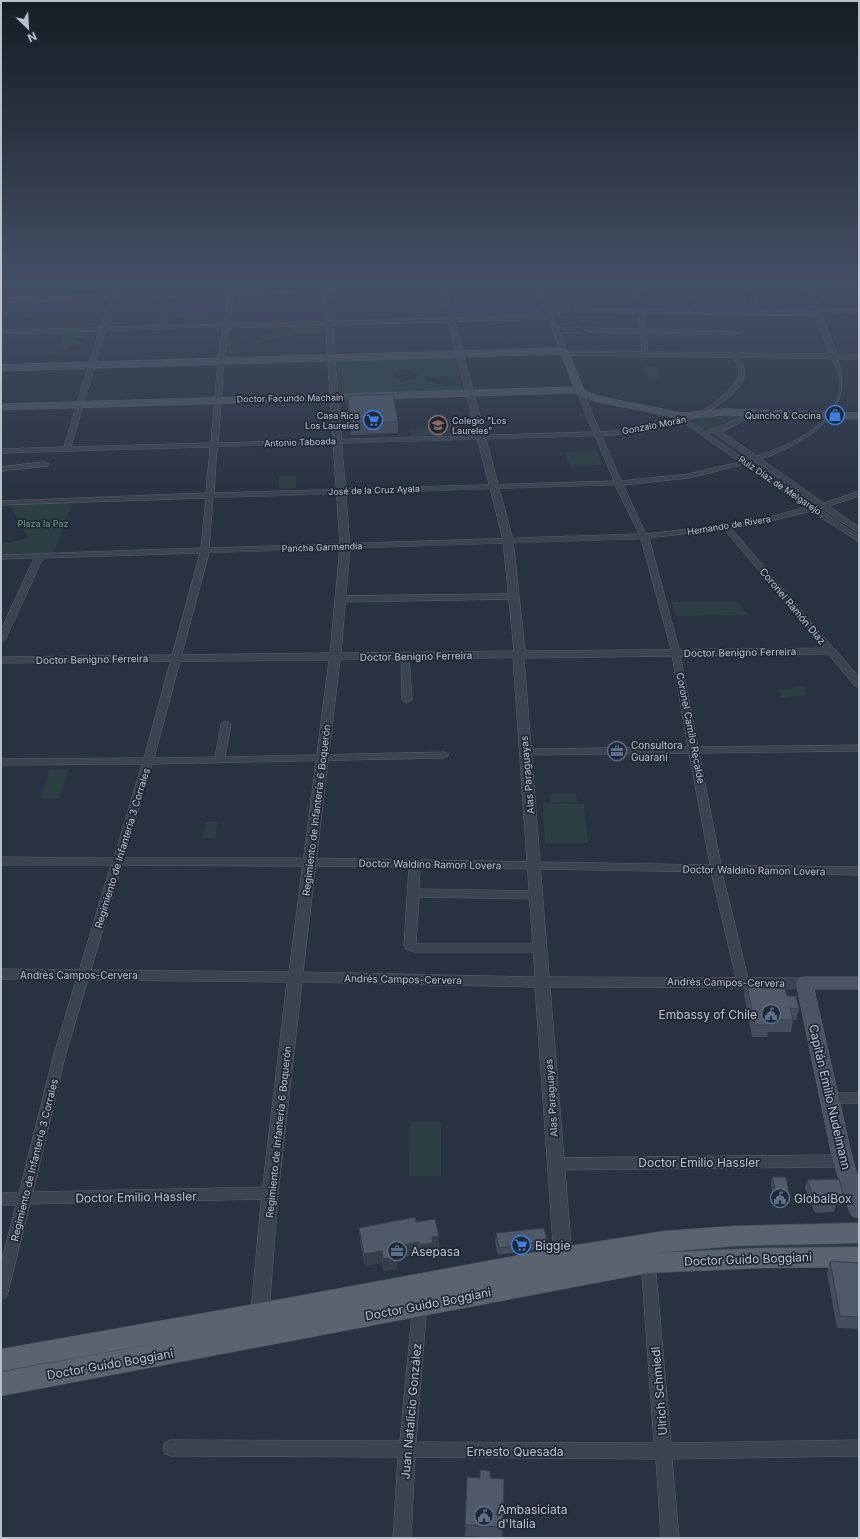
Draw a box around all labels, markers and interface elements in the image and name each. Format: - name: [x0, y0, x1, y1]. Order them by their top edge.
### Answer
- north arrow: [8, 8, 48, 48]
- text: N: [25, 29, 39, 45]
- street label: Doctor Facundo Machaín: [237, 392, 343, 404]
- shop icon: Quincho & Cocina: [824, 404, 846, 426]
- supermarket icon: Casa Rica Los Laureles: [362, 409, 384, 431]
- place label: Casa Rica Los Laureles: [305, 410, 359, 431]
- place label: Quincho & Cocina: [745, 410, 821, 421]
- street label: Gonzalo Morán: [621, 413, 687, 437]
- school or university icon: Colegio "Los Laureles": [427, 414, 449, 436]
- place label: Colegio "Los Laureles": [452, 415, 507, 436]
- street label: Antonio Taboada: [264, 435, 336, 449]
- street label: Ruiz Díaz de Melgarejo: [737, 453, 823, 517]
- street label: José de la Cruz Ayala: [328, 483, 420, 497]
- street label: Hernando de Rivera: [686, 513, 772, 537]
- park label: Plaza la Paz: [17, 518, 69, 529]
- street label: Pancha Garmendia: [281, 540, 363, 554]
- street label: Coronel Ramón Díaz: [758, 565, 828, 647]
- street label: Doctor Benigno Ferreira: [684, 645, 796, 659]
- street label: Doctor Benigno Ferreira: [360, 649, 472, 663]
- street label: Doctor Benigno Ferreira: [36, 652, 148, 666]
- street label: Coronel Camilo Recalde: [674, 671, 708, 785]
- street label: Regimiento de Infantería 6 Boquerón: [300, 723, 332, 896]
- street label: Alas Paraguayas: [518, 735, 536, 815]
- place label: Consultora Guaraní: [631, 739, 683, 763]
- office icon: Consultora Guaraní: [606, 740, 628, 762]
- street label: Regimiento de Infantería 3 Corrales: [92, 766, 152, 930]
- street label: Doctor Waldino Ramon Lovera: [358, 857, 502, 871]
- street label: Doctor Waldino Ramon Lovera: [682, 863, 826, 877]
- street label: Andrés Campos-Cervera: [20, 969, 138, 981]
- street label: Andrés Campos-Cervera: [344, 972, 462, 986]
- street label: Andrés Campos-Cervera: [667, 975, 785, 989]
- public building icon: Embassy of Chile: [760, 1003, 782, 1025]
- place label: Embassy of Chile: [659, 1007, 757, 1022]
- street label: Capitán Emilio Nudelmann: [806, 1023, 854, 1171]
- street label: Regimiento de Infantería 6 Boquerón: [263, 1045, 293, 1219]
- street label: Alas Paraguayas: [542, 1058, 560, 1138]
- street label: Regimiento de Infantería 3 Corrales: [8, 1078, 60, 1242]
- street label: Doctor Emilio Hassler: [638, 1155, 760, 1170]
- public building icon: GlobalBox: [769, 1187, 791, 1209]
- street label: Doctor Emilio Hassler: [75, 1188, 197, 1206]
- place label: GlobalBox: [794, 1191, 852, 1206]
- supermarket icon: Biggie: [510, 1234, 532, 1256]
- place label: Biggie: [535, 1238, 570, 1253]
- office icon: Asepasa: [386, 1240, 408, 1262]
- place label: Asepasa: [411, 1244, 460, 1259]
- street label: Doctor Guido Boggiani: [684, 1249, 812, 1269]
- street label: Doctor Guido Boggiani: [364, 1284, 492, 1324]
- street label: Juan Natalicio González: [398, 1342, 424, 1480]
- street label: Doctor Guido Boggiani: [46, 1345, 174, 1382]
- street label: Ulrich Schmiedl: [648, 1346, 670, 1436]
- street label: Ernesto Quesada: [466, 1444, 564, 1459]
- place label: Ambasiciata d'Italia: [498, 1502, 567, 1531]
- public building icon: Ambasiciata d'Italia: [473, 1505, 495, 1527]

